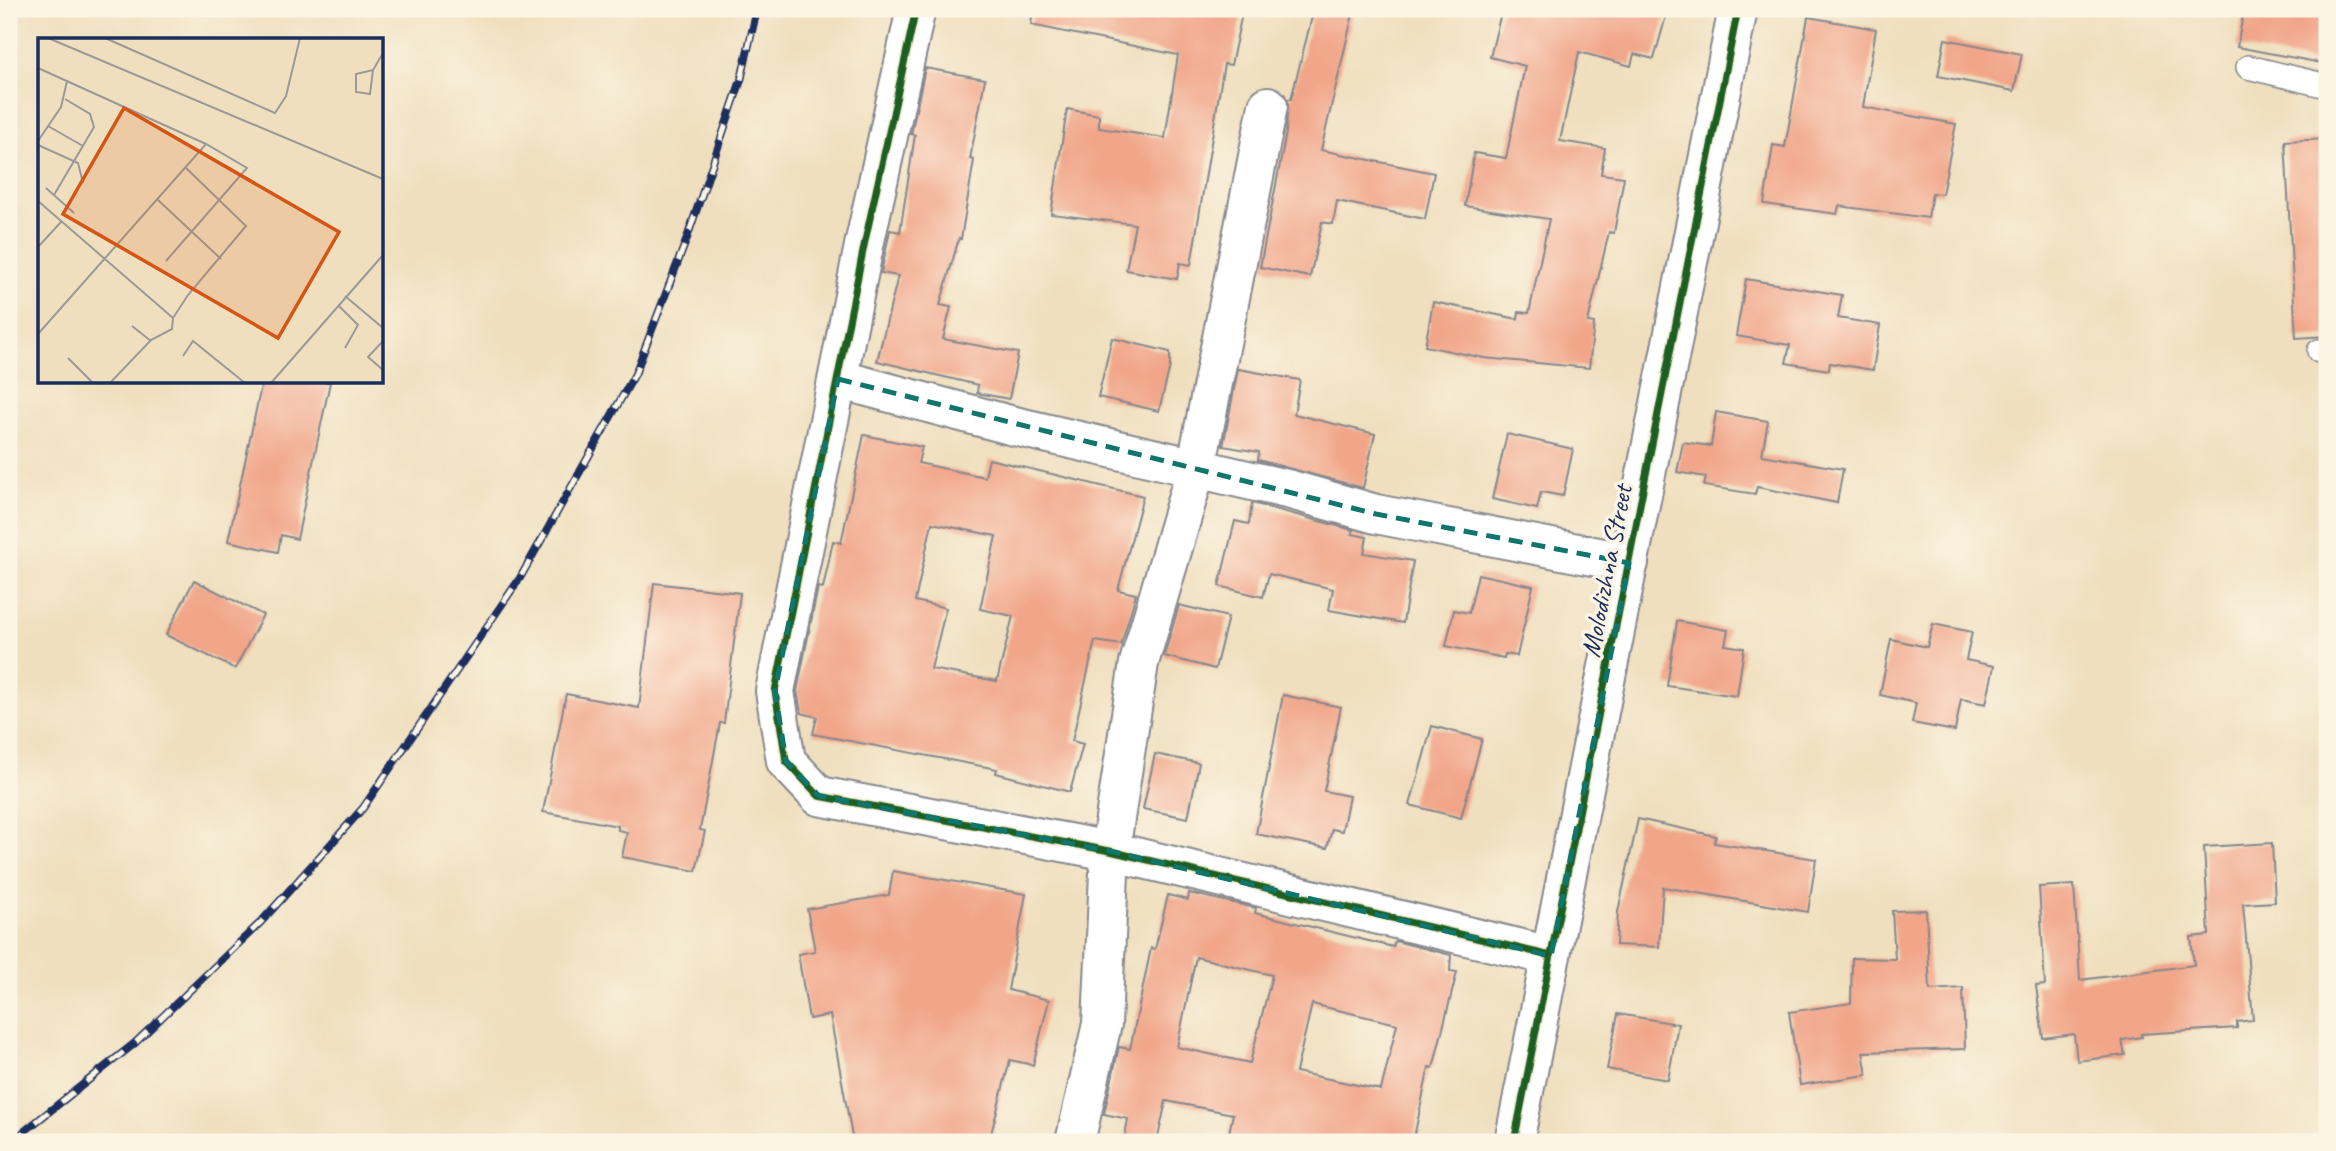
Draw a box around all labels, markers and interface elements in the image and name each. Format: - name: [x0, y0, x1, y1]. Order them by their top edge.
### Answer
- inset map: [38, 38, 383, 383]
- street label: Molodizhna Street: [1572, 479, 1640, 660]

